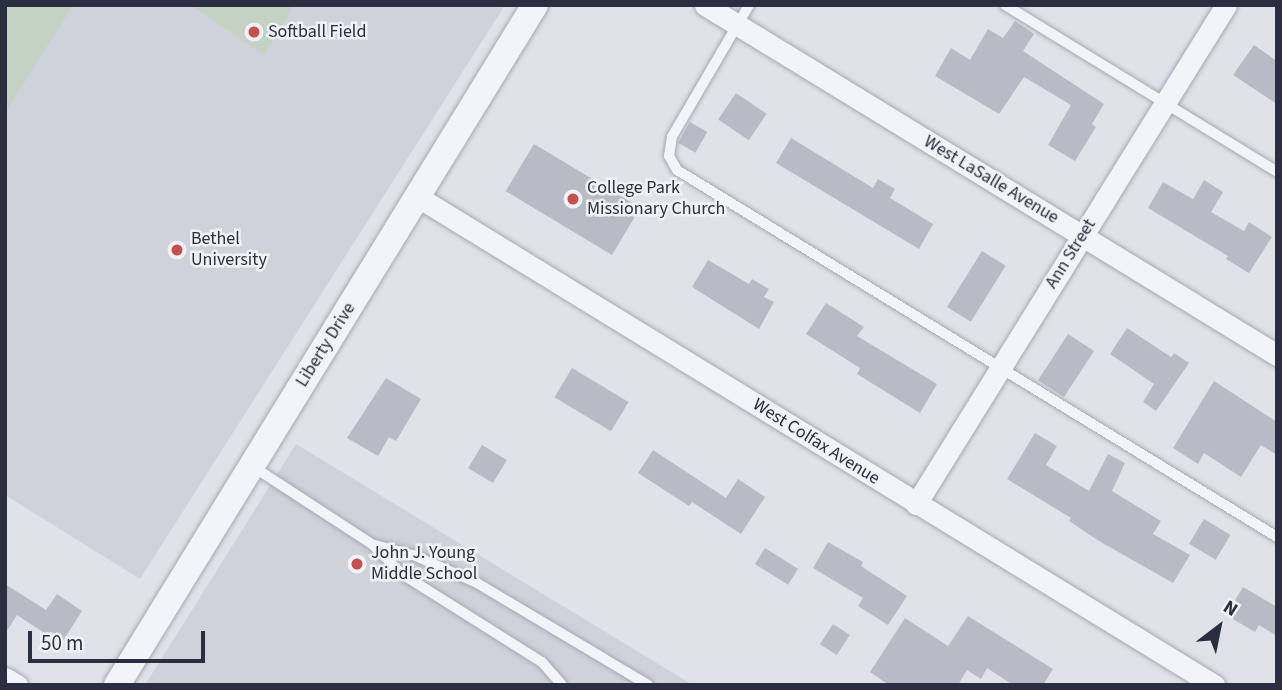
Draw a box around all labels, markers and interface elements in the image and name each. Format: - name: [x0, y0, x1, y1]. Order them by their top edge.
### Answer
- place label: Softball Field: [268, 21, 366, 43]
- marker: Softball Field: [246, 24, 262, 40]
- street label: West LaSalle Avenue: [920, 131, 1062, 229]
- place label: College Park Missionary Church: [587, 178, 725, 220]
- marker: College Park Missionary Church: [565, 191, 581, 207]
- street label: Ann Street: [1041, 215, 1101, 293]
- place label: Bethel University: [191, 229, 267, 272]
- marker: Bethel University: [169, 242, 185, 258]
- street label: Liberty Drive: [292, 299, 360, 391]
- street label: West Colfax Avenue: [749, 394, 883, 490]
- place label: John J. Young Middle School: [371, 543, 477, 586]
- marker: John J. Young Middle School: [349, 556, 365, 572]
- north arrow: [1184, 592, 1254, 662]
- text: N: [1218, 594, 1243, 624]
- scale bar: [32, 616, 208, 660]
- text: 50 m: [41, 628, 83, 658]

